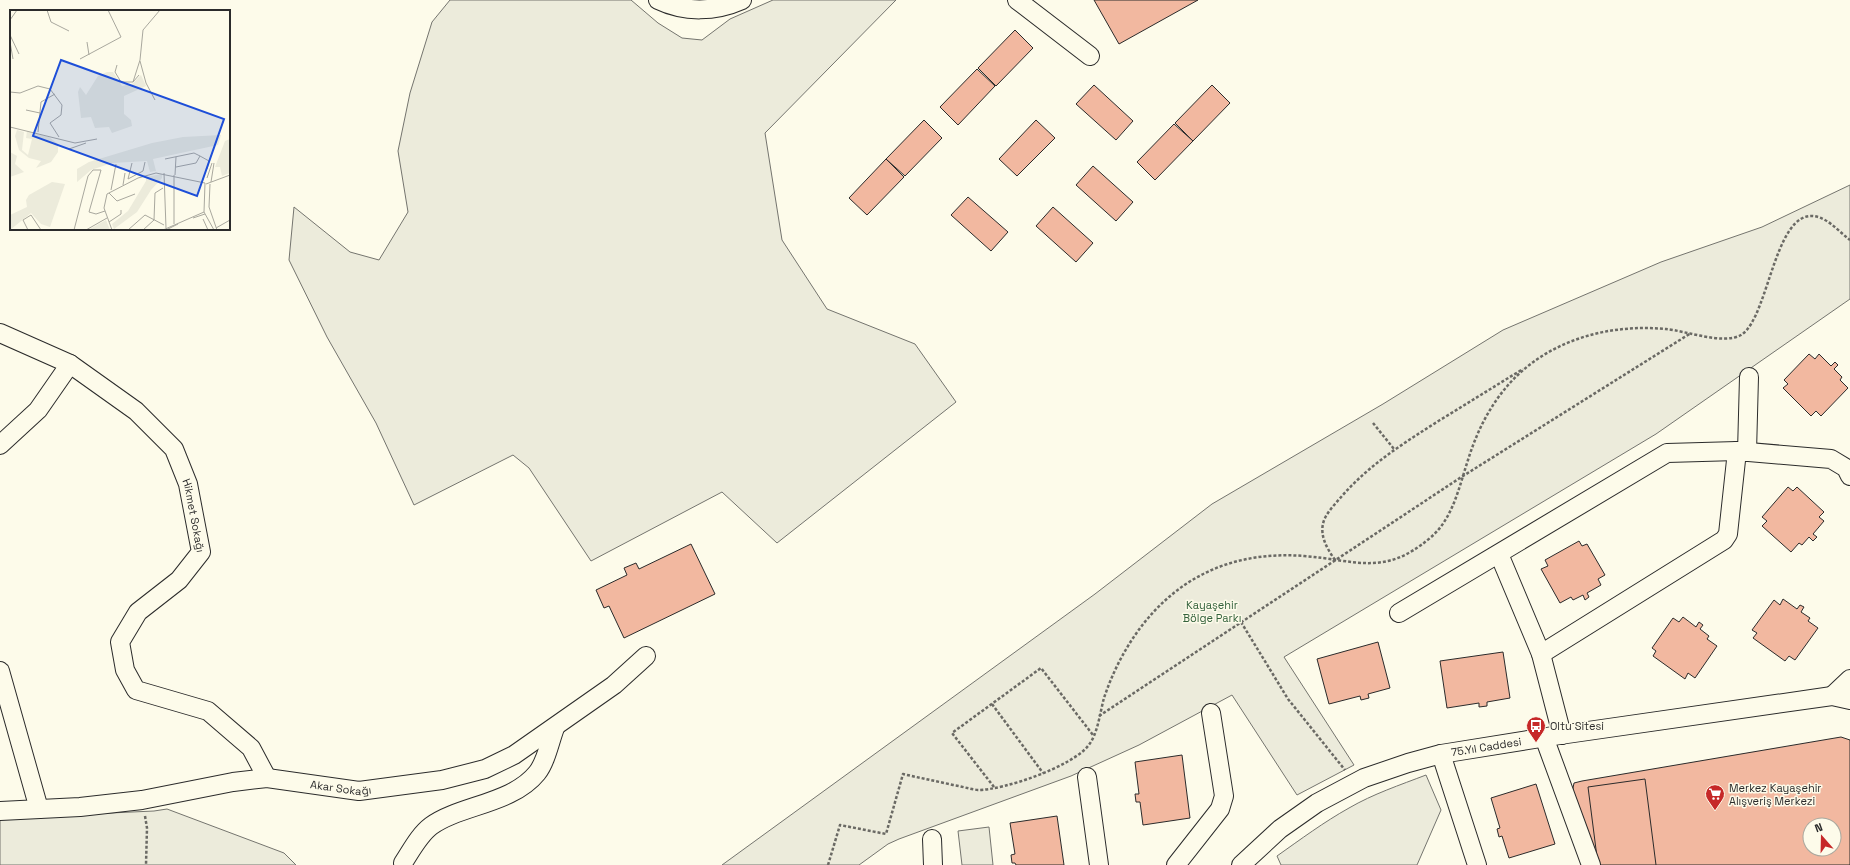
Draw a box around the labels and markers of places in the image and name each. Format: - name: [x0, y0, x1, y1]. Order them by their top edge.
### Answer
- bus stop icon: Oltu Sitesi: [1525, 715, 1547, 743]
- place label: Oltu Sitesi: [1550, 719, 1604, 733]
- place label: Merkez Kayaşehir Alışveriş Merkezi: [1729, 781, 1821, 808]
- supermarket icon: Merkez Kayaşehir Alışveriş Merkezi: [1704, 783, 1726, 811]

